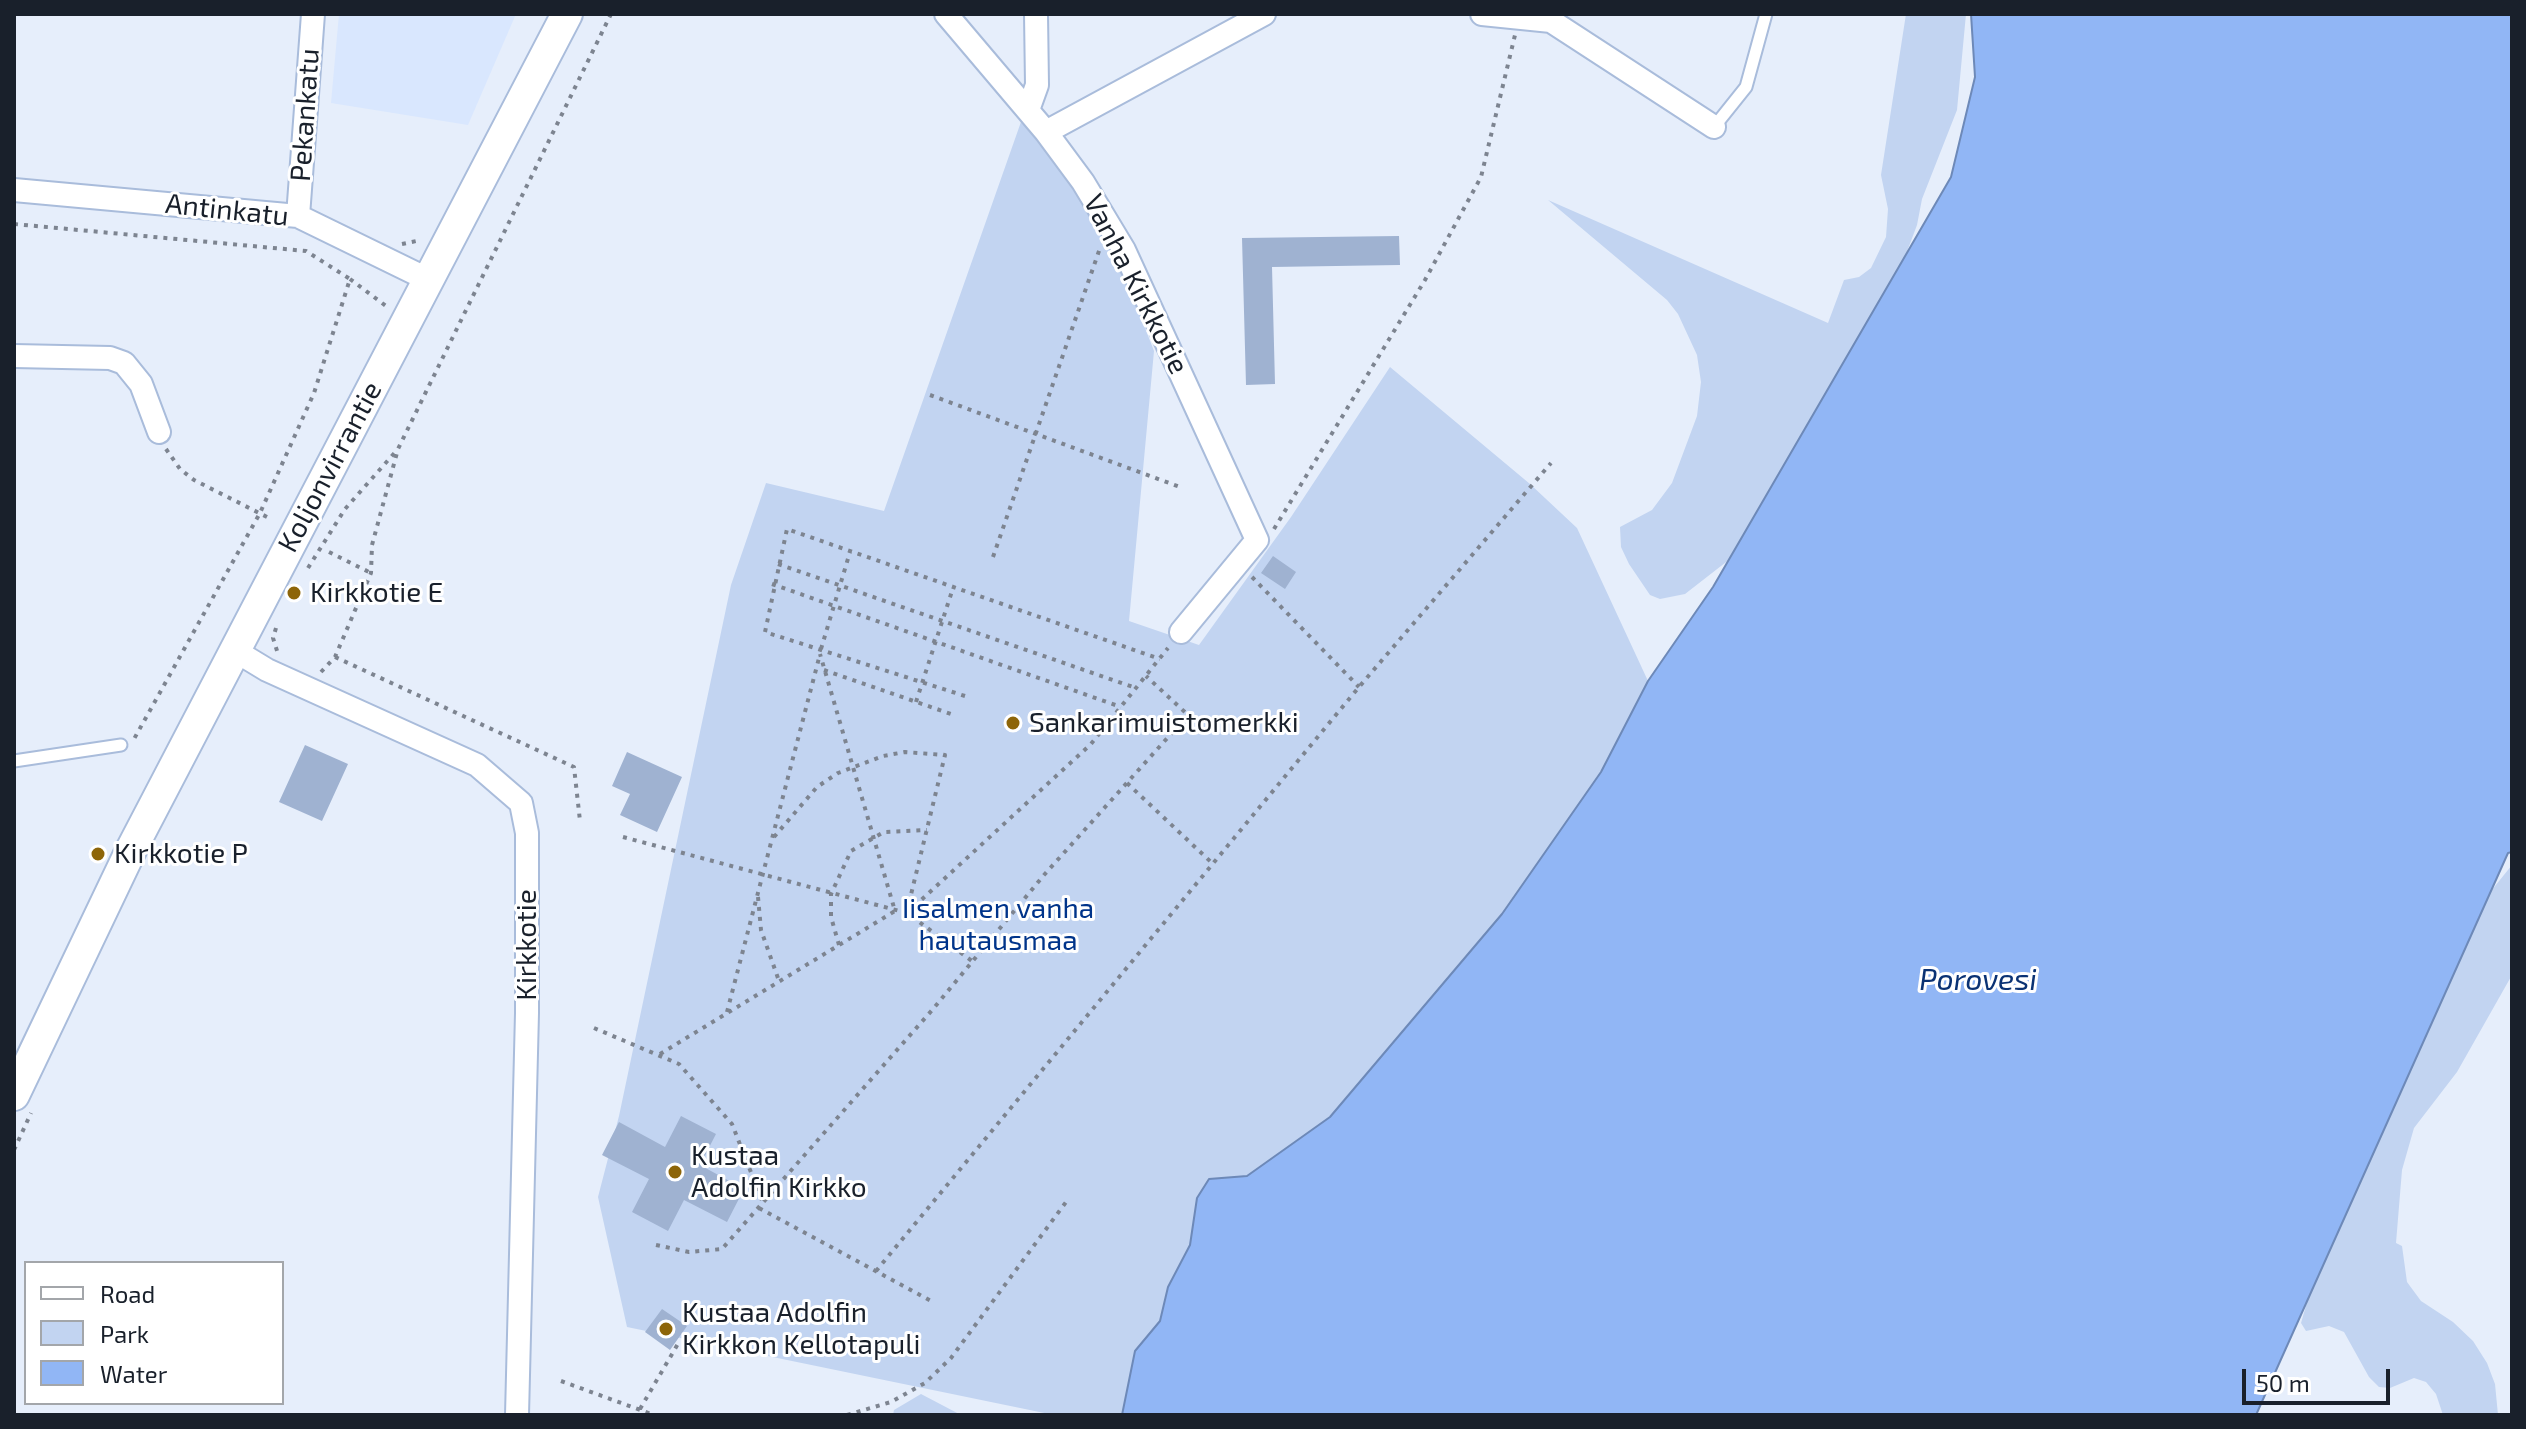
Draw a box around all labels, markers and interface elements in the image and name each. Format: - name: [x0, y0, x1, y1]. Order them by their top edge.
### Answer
- street label: Pekankatu: [284, 47, 326, 183]
- street label: Antinkatu: [164, 187, 290, 233]
- street label: Vanha Kirkkotie: [1076, 189, 1196, 379]
- street label: Koljonvirrantie: [271, 376, 389, 558]
- place label: Kirkkotie E: [310, 576, 443, 610]
- marker: Kirkkotie E: [285, 584, 303, 602]
- place label: Sankarimuistomerkki: [1029, 706, 1299, 740]
- marker: Sankarimuistomerkki: [1004, 714, 1022, 732]
- place label: Kirkkotie P: [114, 837, 248, 871]
- marker: Kirkkotie P: [89, 845, 107, 863]
- street label: Kirkkotie: [510, 889, 544, 1001]
- park label: Iisalmen vanha hautausmaa: [902, 892, 1094, 958]
- water label: Porovesi: [1919, 962, 2037, 998]
- place label: Kustaa Adolfin Kirkko: [691, 1139, 867, 1205]
- marker: Kustaa Adolfin Kirkko: [666, 1163, 684, 1181]
- legend: [24, 1261, 284, 1405]
- text: Road: [100, 1279, 155, 1308]
- place label: Kustaa Adolfin Kirkkon Kellotapuli: [682, 1296, 920, 1362]
- text: Park: [100, 1319, 149, 1348]
- marker: Kustaa Adolfin Kirkkon Kellotapuli: [657, 1320, 675, 1338]
- scale bar: [2246, 1353, 2394, 1403]
- text: Water: [100, 1359, 167, 1388]
- text: 50 m: [2256, 1368, 2310, 1397]

